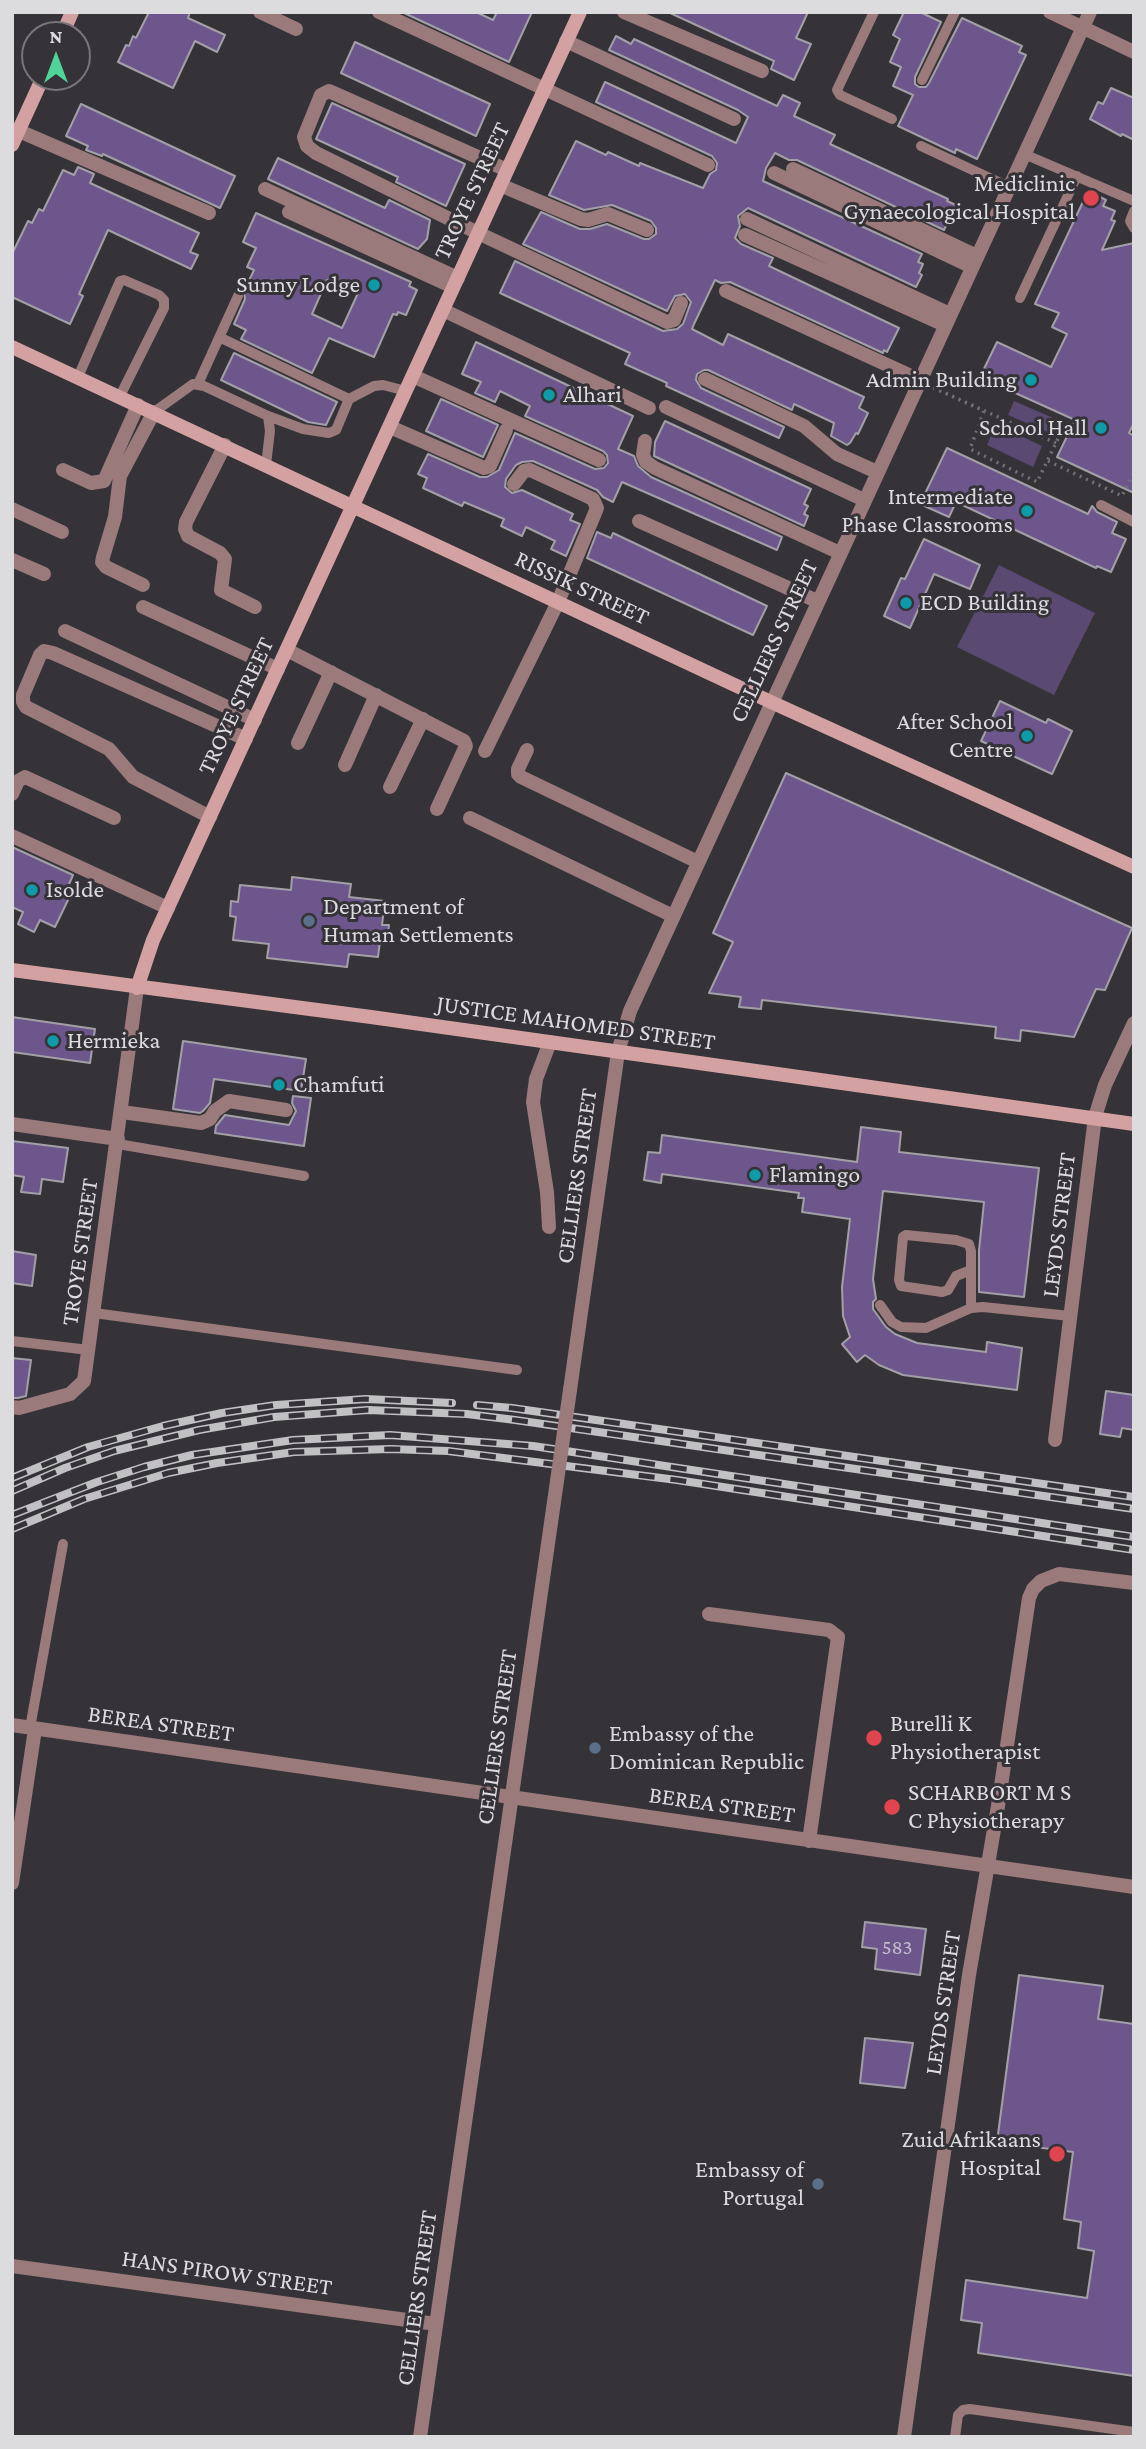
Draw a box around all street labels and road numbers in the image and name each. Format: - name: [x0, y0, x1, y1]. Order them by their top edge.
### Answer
- street label: TROYE STREET: [428, 118, 516, 264]
- street label: RISSIK STREET: [510, 544, 654, 632]
- street label: CELLIERS STREET: [724, 555, 824, 727]
- street label: TROYE STREET: [192, 633, 280, 779]
- street label: JUSTICE MAHOMED STREET: [435, 989, 717, 1057]
- street label: CELLIERS STREET: [550, 1086, 604, 1266]
- street label: LEYDS STREET: [1036, 1151, 1082, 1299]
- street label: TROYE STREET: [55, 1177, 105, 1327]
- street label: CELLIERS STREET: [470, 1647, 524, 1827]
- street label: BEREA STREET: [86, 1699, 236, 1749]
- street label: BEREA STREET: [647, 1780, 797, 1830]
- street label: LEYDS STREET: [919, 1929, 967, 2077]
- street label: CELLIERS STREET: [390, 2208, 444, 2388]
- street label: HANS PIROW STREET: [120, 2244, 334, 2302]

